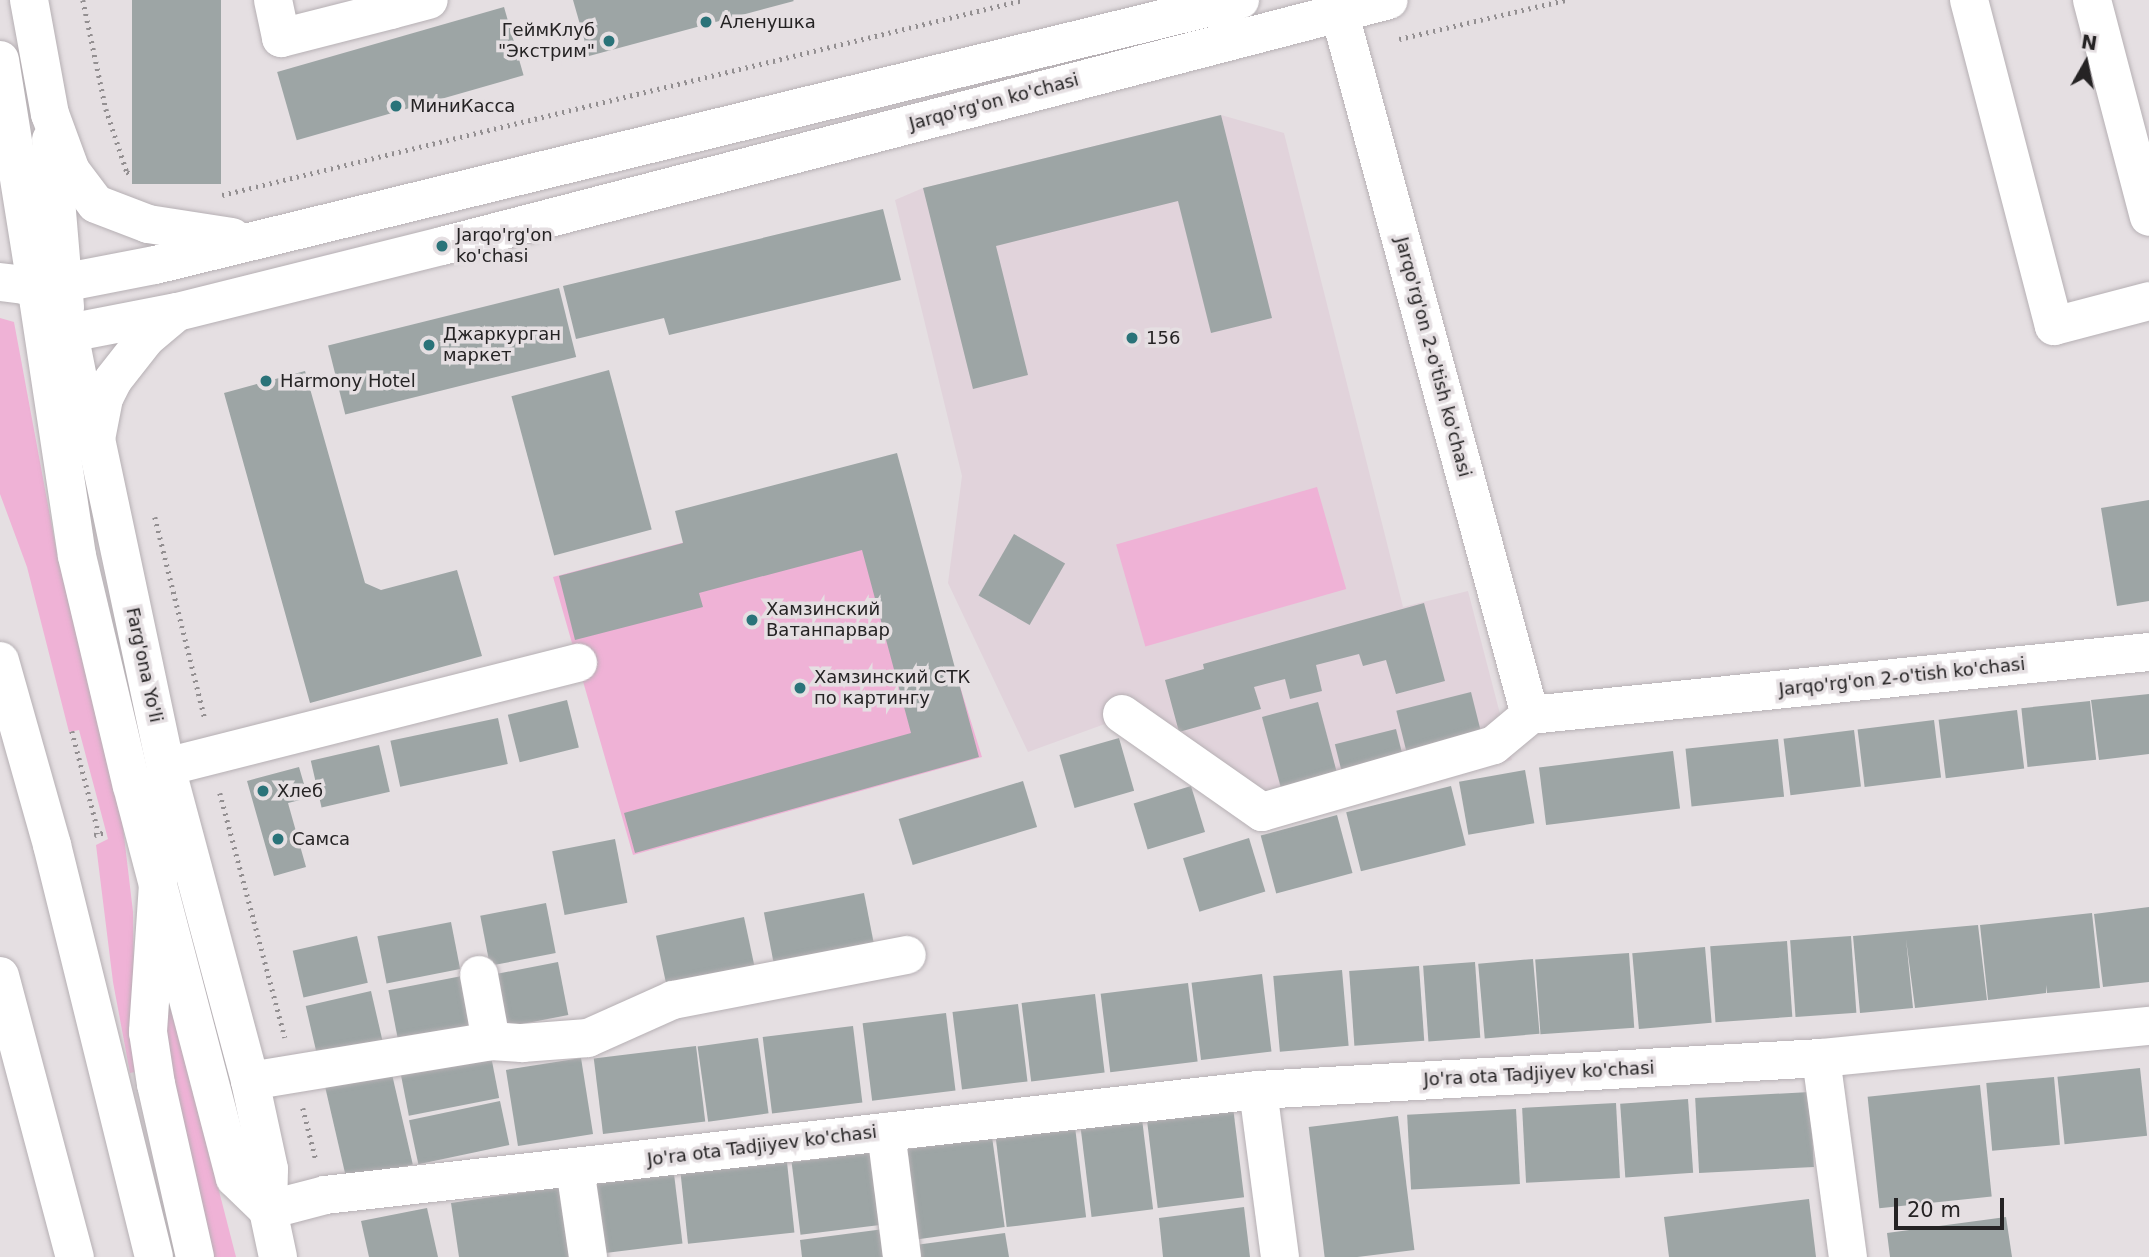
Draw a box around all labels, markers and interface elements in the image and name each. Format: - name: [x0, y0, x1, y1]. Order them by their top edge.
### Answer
- place label: Аленушка: [720, 11, 816, 33]
- marker: Аленушка: [698, 14, 714, 30]
- place label: ГеймКлуб "Экстрим": [498, 20, 595, 62]
- north arrow: [2051, 28, 2121, 98]
- text: N: [2080, 30, 2099, 54]
- marker: ГеймКлуб "Экстрим": [601, 33, 617, 49]
- street label: Jarqo'rg'on ko'chasi: [907, 69, 1081, 135]
- place label: МиниКасса: [410, 95, 515, 117]
- marker: МиниКасса: [388, 98, 404, 114]
- place label: Jarqo'rg'on ko'chasi: [456, 225, 553, 268]
- street label: Jarqo'rg'on 2-o'tish ko'chasi: [1391, 235, 1475, 479]
- marker: Jarqo'rg'on ko'chasi: [434, 238, 450, 254]
- place label: Джаркурган маркет: [443, 324, 561, 366]
- place label: 156: [1146, 327, 1180, 349]
- marker: 156: [1124, 330, 1140, 346]
- marker: Джаркурган маркет: [421, 337, 437, 353]
- place label: Harmony Hotel: [280, 370, 416, 392]
- marker: Harmony Hotel: [258, 373, 274, 389]
- place label: Хамзинский Ватанпарвар: [766, 599, 890, 642]
- street label: Farg'ona Yo'li: [121, 606, 167, 724]
- marker: Хамзинский Ватанпарвар: [744, 612, 760, 628]
- street label: Jarqo'rg'on 2-o'tish ko'chasi: [1778, 653, 2026, 701]
- place label: Хамзинский СТК по картингу: [814, 667, 970, 710]
- marker: Хамзинский СТК по картингу: [792, 680, 808, 696]
- place label: Хлеб: [277, 780, 323, 802]
- marker: Хлеб: [255, 783, 271, 799]
- place label: Самса: [292, 828, 350, 850]
- marker: Самса: [270, 831, 286, 847]
- street label: Jo'ra ota Tadjiyev ko'chasi: [1423, 1057, 1655, 1091]
- street label: Jo'ra ota Tadjiyev ko'chasi: [646, 1121, 878, 1171]
- scale bar: [1897, 1184, 2007, 1228]
- text: 20 m: [1907, 1198, 1961, 1222]

